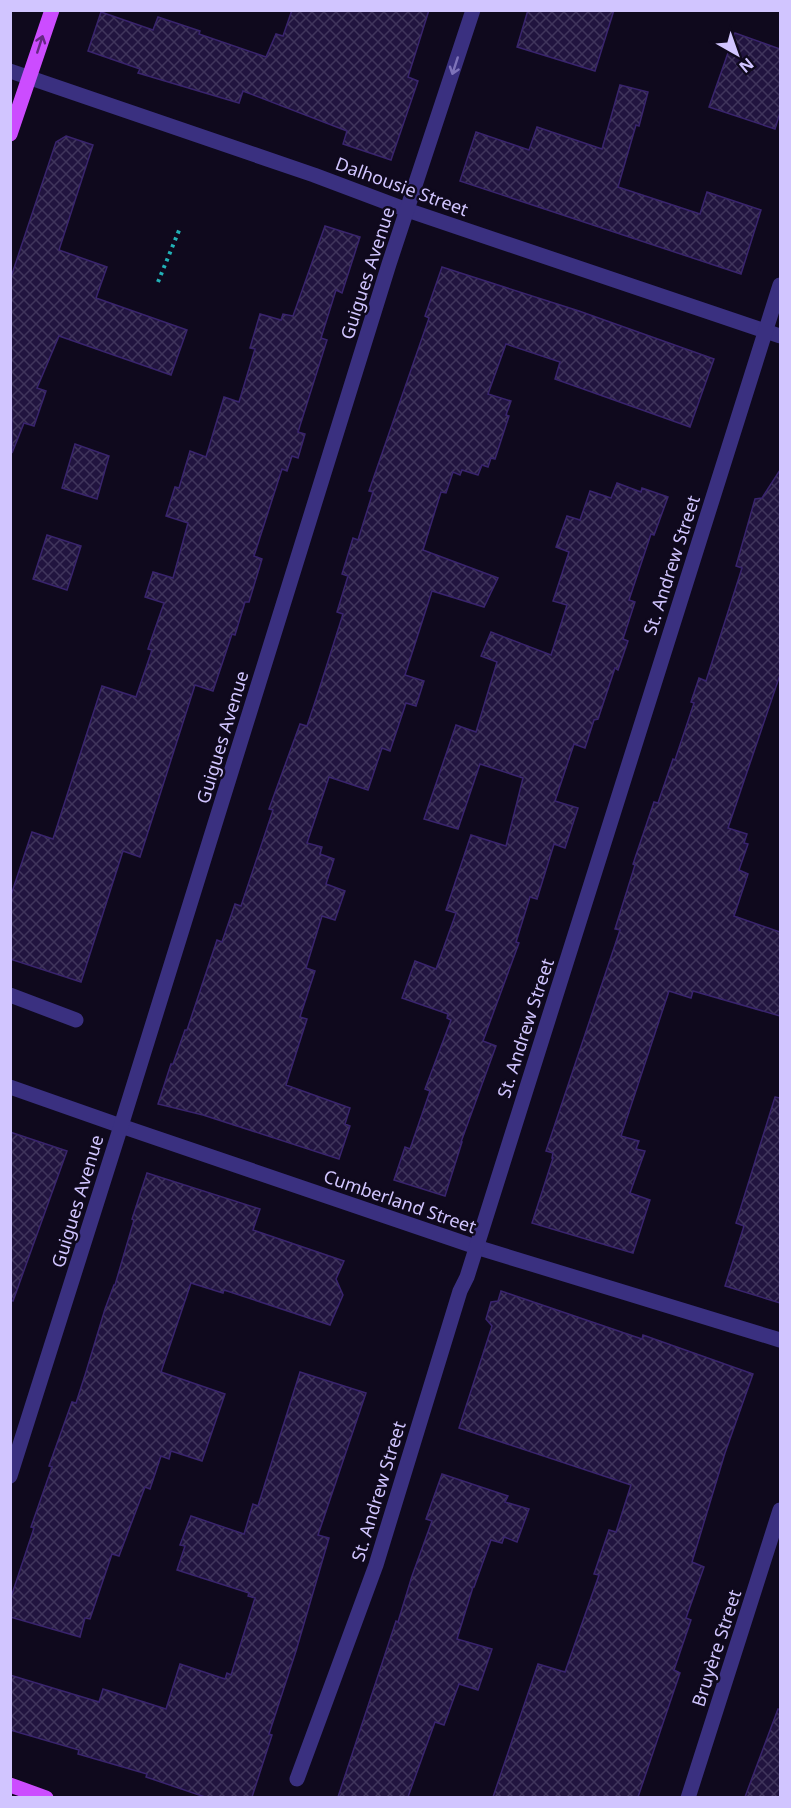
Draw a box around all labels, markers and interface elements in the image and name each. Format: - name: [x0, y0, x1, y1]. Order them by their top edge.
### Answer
- north arrow: [707, 24, 767, 84]
- one-way arrow: [36, 35, 47, 54]
- text: N: [735, 53, 759, 78]
- one-way arrow: [449, 56, 460, 75]
- street label: Dalhousie Street: [332, 151, 472, 221]
- street label: Guigues Avenue: [334, 204, 400, 342]
- street label: St. Andrew Street: [637, 492, 705, 638]
- street label: Guigues Avenue: [190, 668, 254, 806]
- street label: St. Andrew Street: [491, 955, 559, 1101]
- street label: Guigues Avenue: [45, 1132, 109, 1270]
- street label: Cumberland Street: [321, 1164, 480, 1239]
- street label: St. Andrew Street: [345, 1417, 411, 1564]
- street label: Bruyère Street: [686, 1586, 746, 1710]

